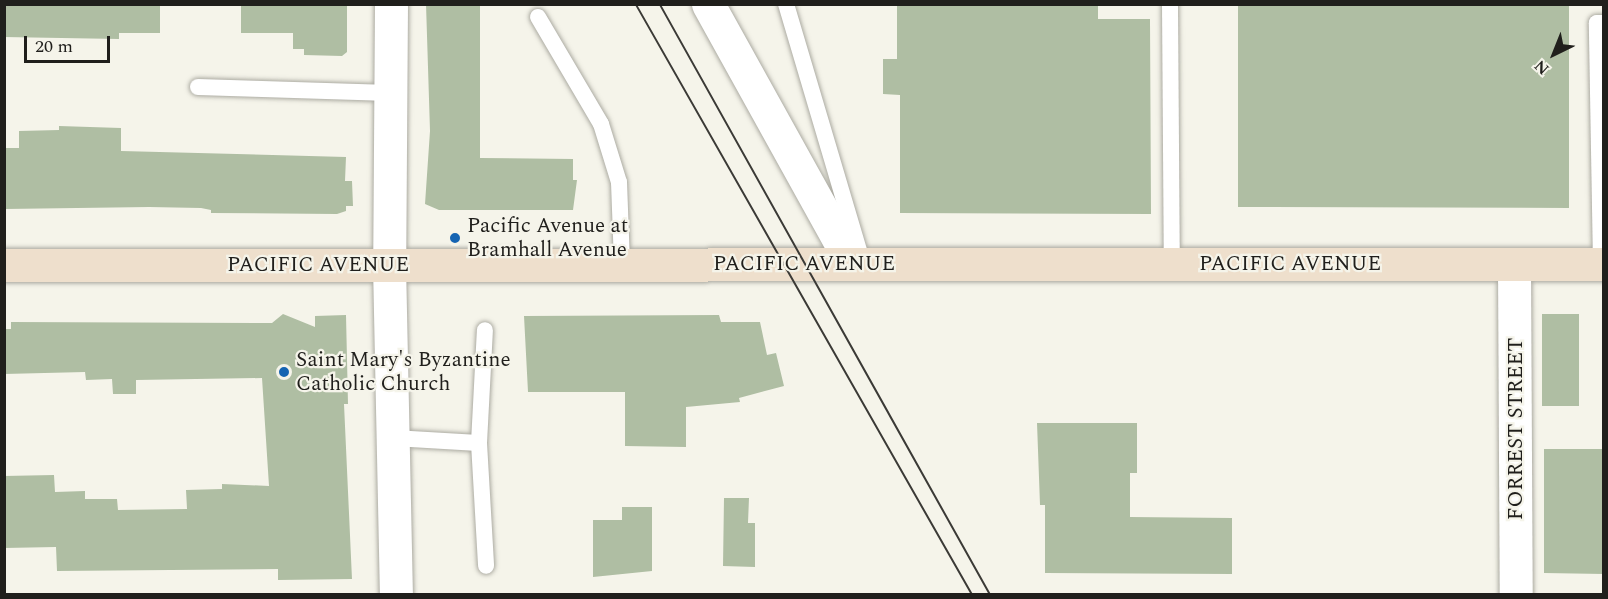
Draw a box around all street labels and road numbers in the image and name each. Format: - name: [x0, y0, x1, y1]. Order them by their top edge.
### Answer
- street label: PACIFIC AVENUE: [713, 251, 895, 277]
- street label: PACIFIC AVENUE: [1199, 251, 1381, 277]
- street label: PACIFIC AVENUE: [227, 252, 409, 278]
- street label: FORREST STREET: [1503, 338, 1529, 520]

